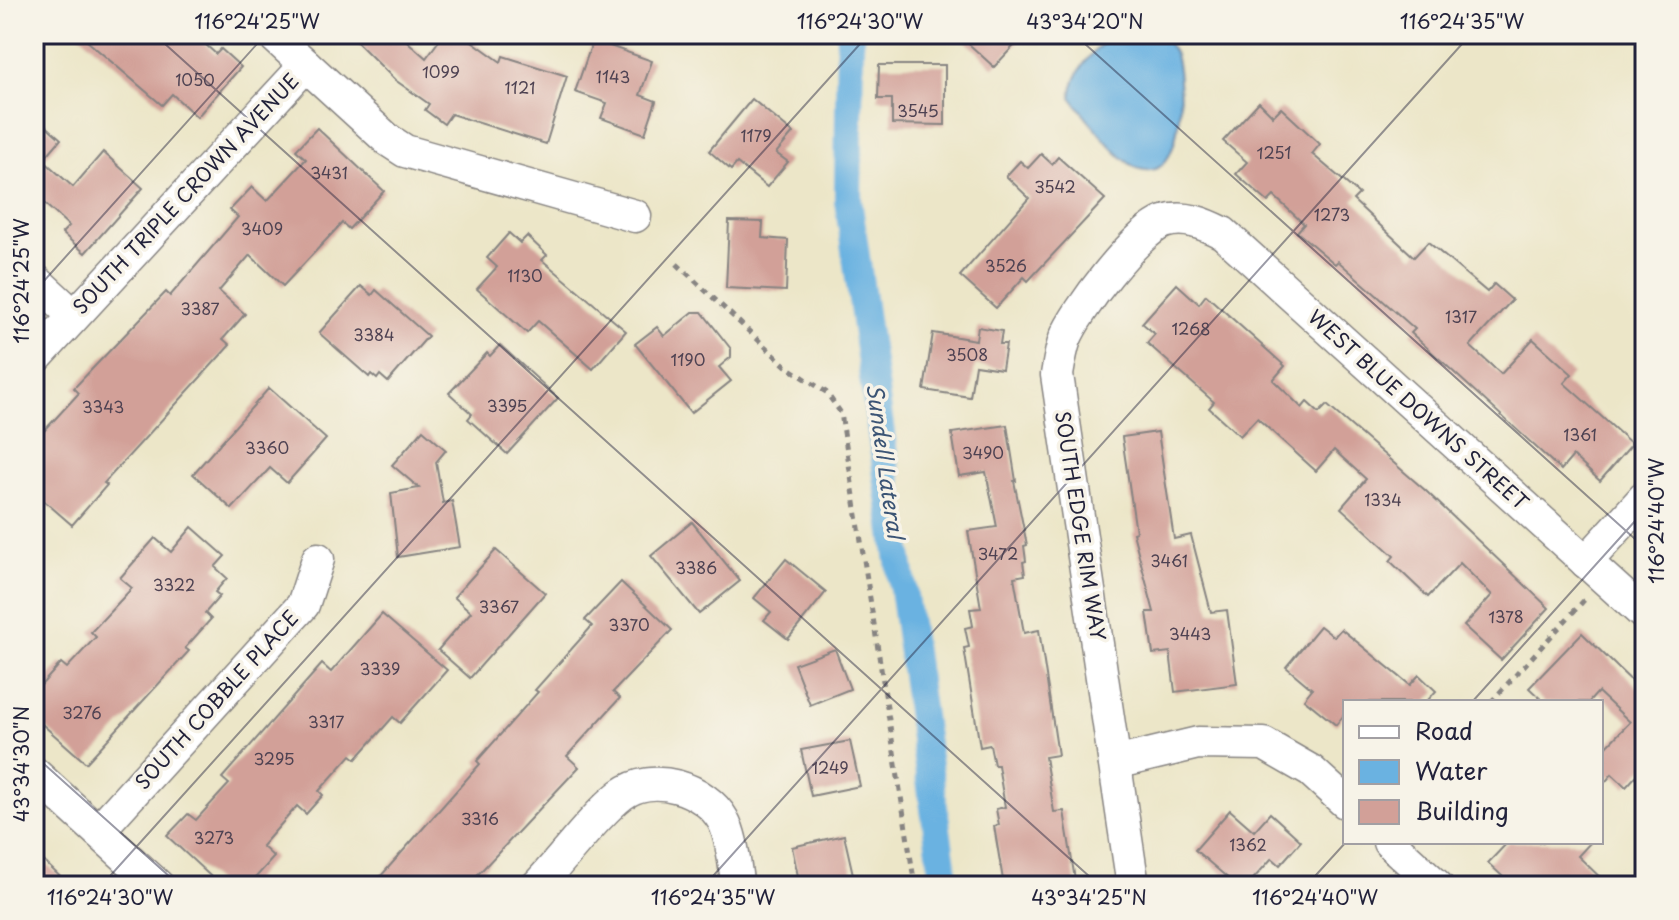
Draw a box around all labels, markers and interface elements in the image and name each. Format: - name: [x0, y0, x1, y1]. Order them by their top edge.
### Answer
- text: 116°24'25"W: [194, 6, 320, 36]
- text: 116°24'30"W: [797, 6, 924, 36]
- text: 43°34'20"N: [1026, 6, 1144, 36]
- text: 116°24'35"W: [1400, 6, 1525, 36]
- house number: 1099: [422, 59, 460, 83]
- house number: 1143: [596, 64, 630, 88]
- street label: SOUTH TRIPLE CROWN AVENUE: [65, 66, 305, 321]
- house number: 1050: [175, 67, 215, 91]
- house number: 1121: [505, 75, 535, 99]
- house number: 3545: [897, 98, 939, 122]
- house number: 1179: [740, 123, 772, 147]
- house number: 1251: [1257, 140, 1291, 164]
- house number: 3431: [310, 160, 348, 184]
- house number: 3542: [1034, 174, 1076, 198]
- house number: 1273: [1314, 202, 1350, 226]
- house number: 3409: [241, 216, 283, 240]
- text: 116°24'25"W: [6, 218, 36, 344]
- house number: 3526: [985, 253, 1027, 277]
- house number: 1130: [507, 263, 543, 287]
- house number: 3387: [180, 296, 220, 320]
- street label: WEST BLUE DOWNS STREET: [1302, 302, 1536, 517]
- house number: 1317: [1445, 304, 1477, 328]
- house number: 1268: [1172, 316, 1210, 340]
- house number: 3384: [353, 322, 395, 346]
- house number: 3508: [946, 342, 988, 366]
- house number: 1190: [671, 347, 705, 371]
- water label: Sundell Lateral: [859, 381, 914, 544]
- house number: 3395: [487, 393, 527, 417]
- house number: 3343: [82, 394, 124, 418]
- street label: SOUTH EDGE RIM WAY: [1048, 409, 1114, 643]
- house number: 1361: [1563, 422, 1597, 446]
- house number: 3360: [245, 435, 289, 459]
- house number: 3490: [962, 440, 1004, 464]
- text: 116°24'40"W: [1641, 457, 1671, 584]
- house number: 1334: [1364, 487, 1402, 511]
- house number: 3472: [978, 541, 1018, 565]
- house number: 3461: [1150, 548, 1188, 572]
- house number: 3386: [675, 555, 717, 579]
- house number: 3322: [153, 572, 195, 596]
- house number: 3367: [479, 594, 519, 618]
- street label: SOUTH COBBLE PLACE: [127, 603, 305, 796]
- house number: 1378: [1488, 604, 1524, 628]
- house number: 3370: [608, 612, 650, 636]
- house number: 3443: [1169, 621, 1211, 645]
- house number: 3339: [360, 656, 400, 680]
- house number: 3276: [62, 700, 102, 724]
- legend: [1343, 700, 1603, 844]
- text: 43°34'30"N: [6, 706, 36, 822]
- house number: 3317: [308, 709, 344, 733]
- text: Road: [1415, 712, 1473, 748]
- house number: 3295: [253, 746, 295, 770]
- text: Water: [1415, 752, 1488, 788]
- house number: 1249: [811, 755, 849, 779]
- text: Building: [1415, 792, 1509, 828]
- house number: 3316: [461, 806, 499, 830]
- house number: 3273: [194, 825, 234, 849]
- house number: 1362: [1229, 832, 1267, 856]
- text: 116°24'30"W: [47, 882, 174, 912]
- text: 116°24'35"W: [651, 882, 776, 912]
- text: 43°34'25"N: [1031, 882, 1147, 912]
- text: 116°24'40"W: [1252, 882, 1379, 912]

